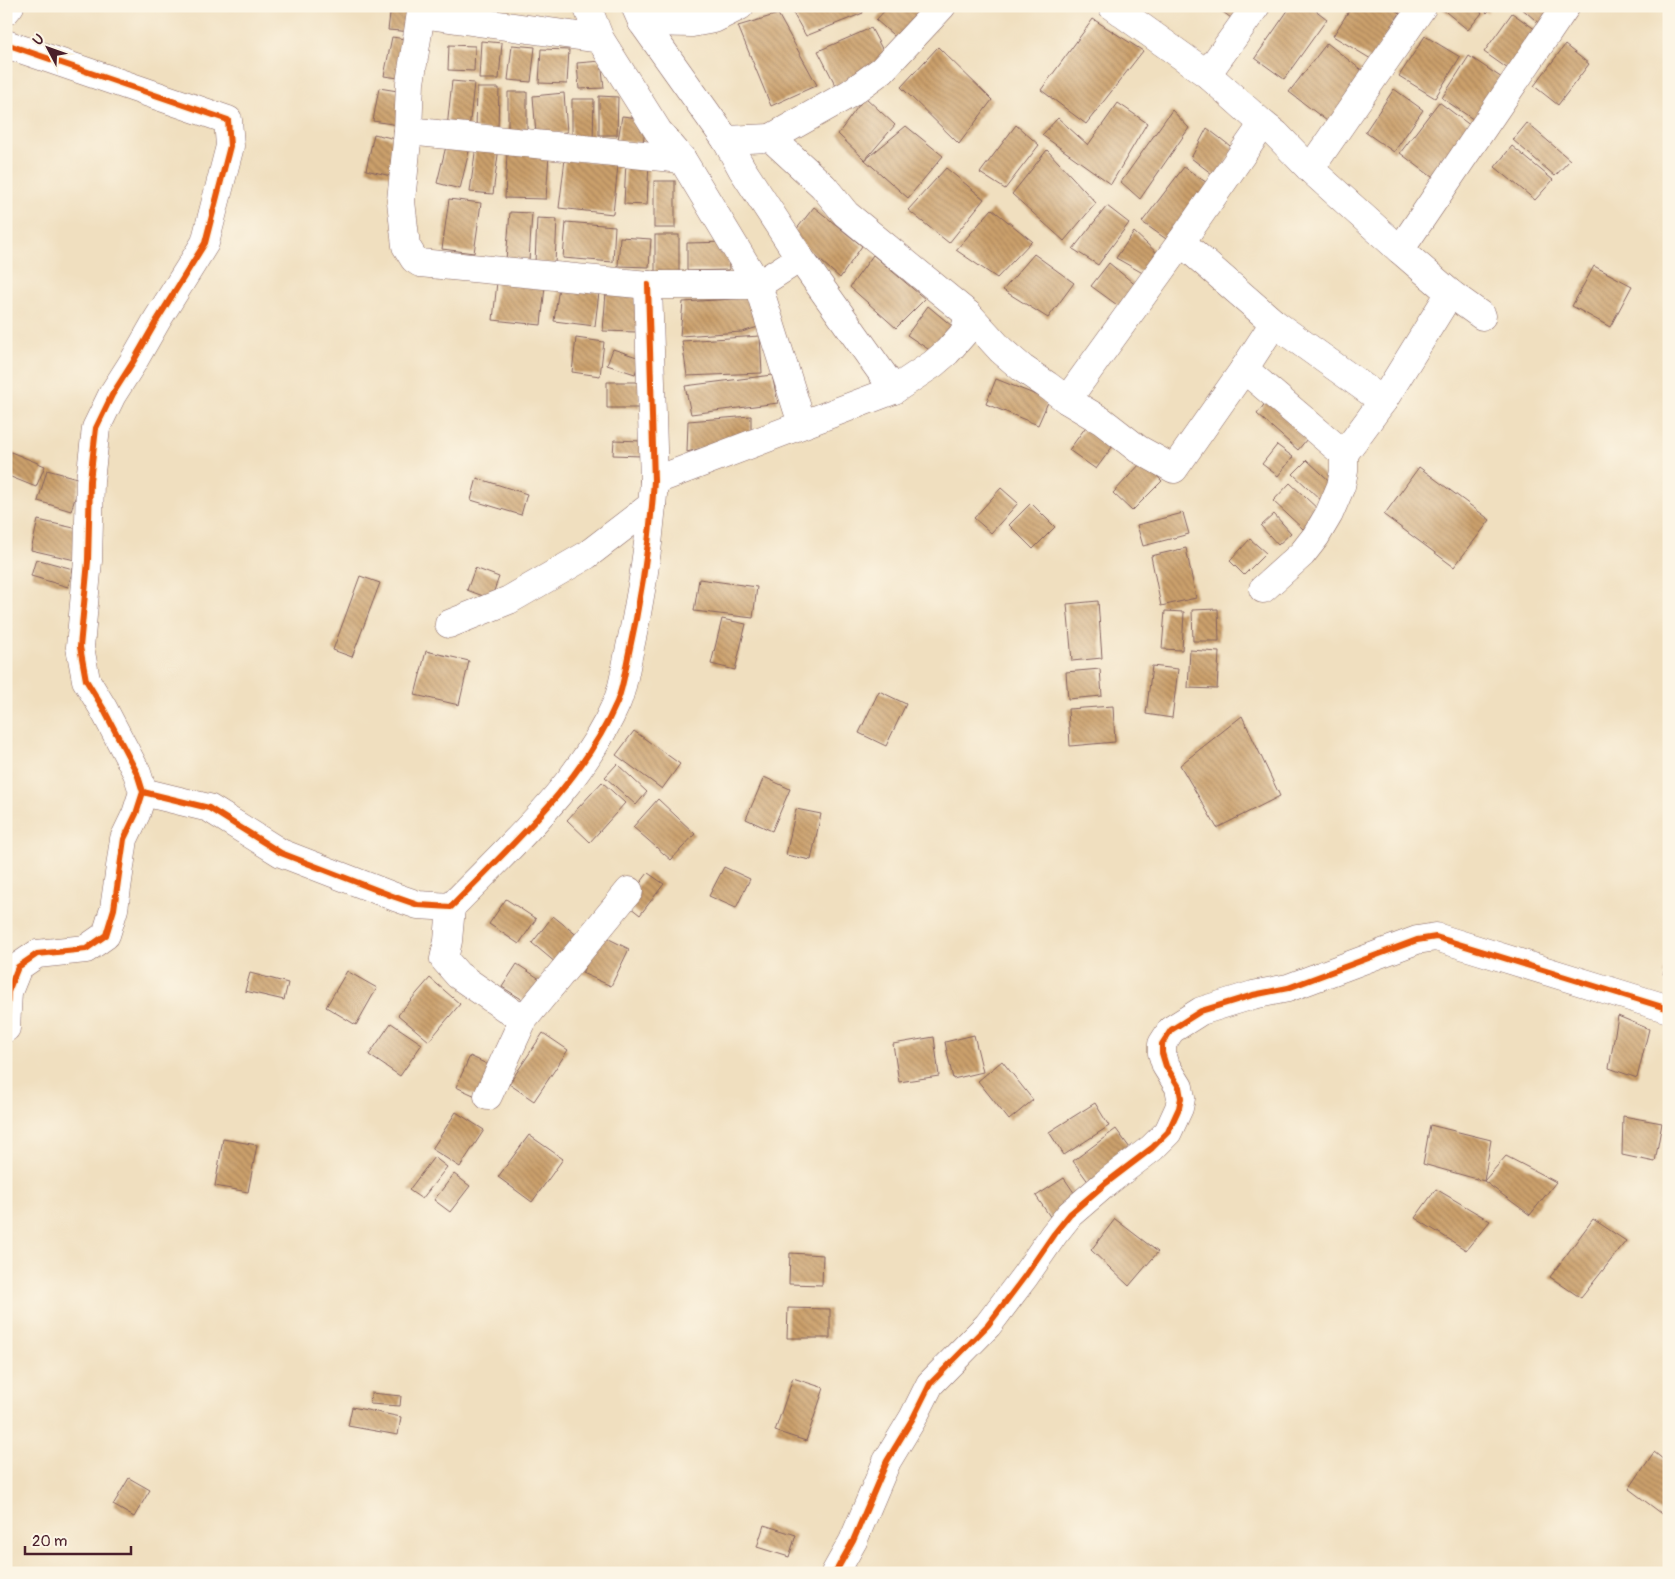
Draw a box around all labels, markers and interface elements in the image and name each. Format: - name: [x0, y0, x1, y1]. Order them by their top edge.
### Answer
- north arrow: [22, 22, 72, 72]
- text: U: [29, 31, 48, 49]
- scale bar: [25, 1524, 131, 1556]
- text: 20 m: [32, 1532, 67, 1551]

